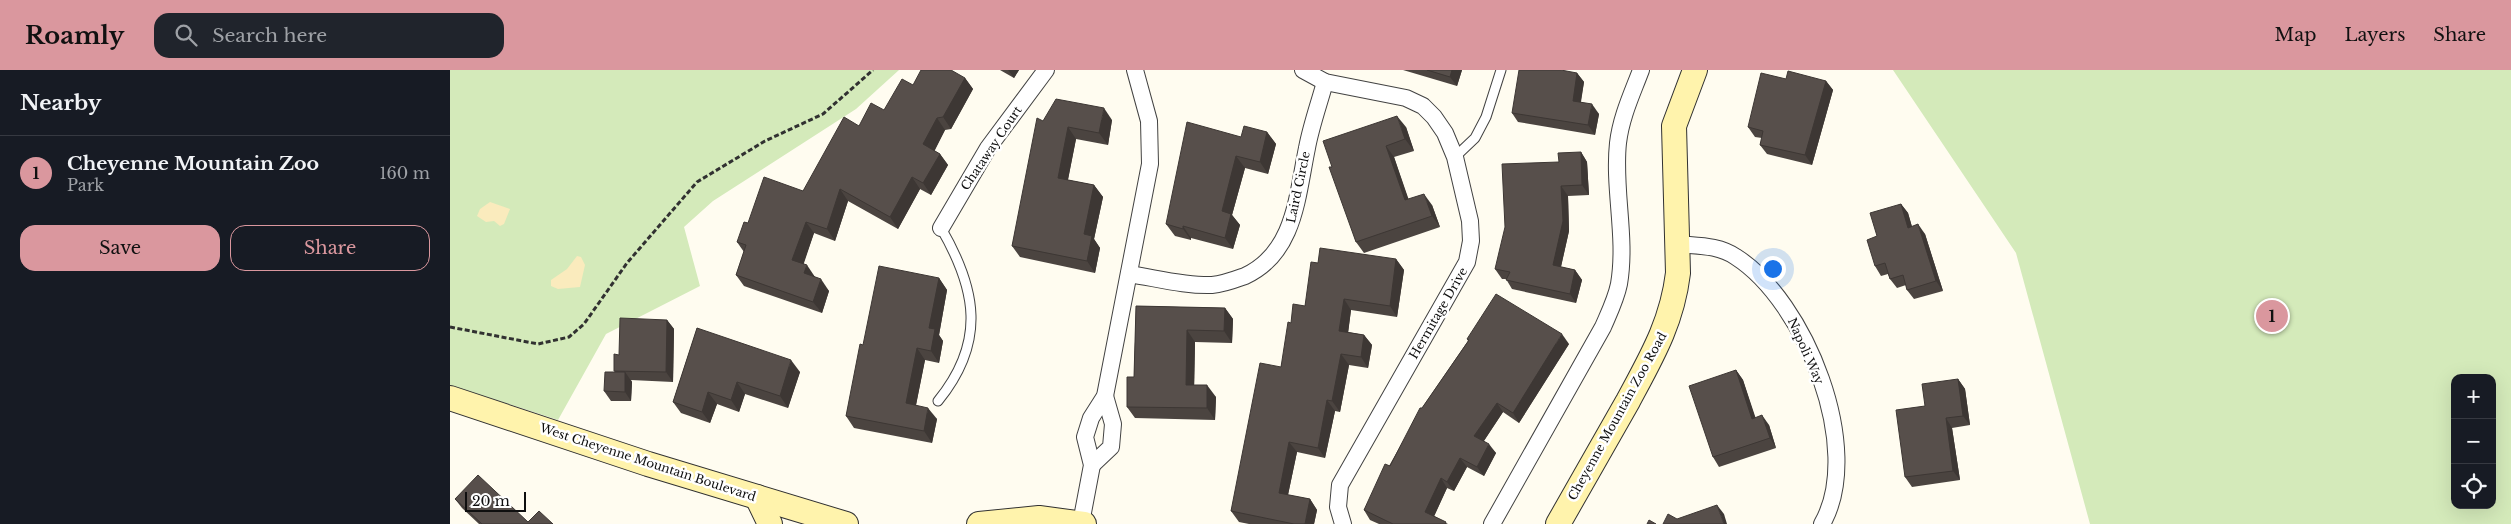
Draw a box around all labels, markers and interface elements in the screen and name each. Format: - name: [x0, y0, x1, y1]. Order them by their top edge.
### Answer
- search box: [154, 13, 504, 58]
- text: Roamly: [25, 21, 124, 50]
- icon: search: [172, 21, 200, 49]
- text: Search here: [212, 24, 327, 47]
- text: Map: [2275, 24, 2316, 46]
- text: Layers: [2344, 24, 2405, 46]
- text: Share: [2433, 24, 2486, 46]
- text: Nearby: [20, 90, 101, 116]
- street label: Chataway Court: [957, 103, 1025, 193]
- street label: Laird Circle: [1283, 150, 1313, 224]
- text: Cheyenne Mountain Zoo: [67, 152, 319, 175]
- text: 1: [33, 163, 39, 183]
- text: 160 m: [379, 163, 430, 183]
- text: Park: [67, 175, 104, 195]
- button: Save: [20, 225, 220, 271]
- button: Share: [230, 225, 430, 271]
- your location: [1760, 256, 1786, 282]
- street label: Hermitage Drive: [1406, 264, 1470, 361]
- pin: 1: [2256, 297, 2288, 335]
- street label: Napoli Way: [1785, 315, 1827, 387]
- street label: Cheyenne Mountain Zoo Road: [1564, 329, 1670, 503]
- map controls: [2451, 374, 2496, 509]
- button: +: [2451, 374, 2496, 419]
- button: −: [2451, 419, 2496, 464]
- street label: West Cheyenne Mountain Boulevard: [537, 420, 758, 504]
- button: locate: [2451, 464, 2496, 509]
- scale bar: [465, 489, 526, 512]
- text: 20 m: [472, 492, 510, 510]

